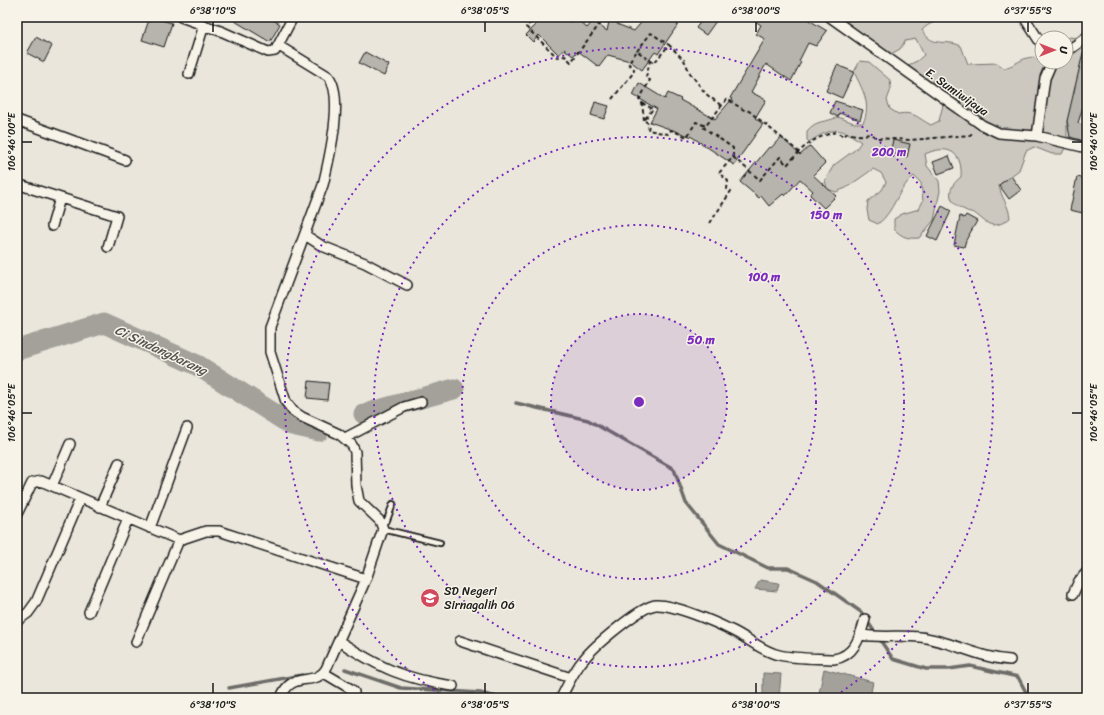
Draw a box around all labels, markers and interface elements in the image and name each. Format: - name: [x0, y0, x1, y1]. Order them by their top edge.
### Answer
- text: 6°38'10"S: [190, 2, 237, 20]
- text: 6°38'05"S: [461, 2, 510, 20]
- text: 6°38'00"S: [732, 2, 781, 20]
- text: 6°37'55"S: [1004, 2, 1052, 20]
- north arrow: [1034, 30, 1074, 70]
- text: U: [1054, 46, 1073, 54]
- street label: E. Sumiwijaya: [921, 62, 994, 123]
- text: 106°46'00"E: [3, 111, 21, 171]
- text: 106°46'00"E: [1085, 111, 1103, 171]
- text: 200 m: [871, 141, 907, 163]
- text: 150 m: [810, 204, 843, 226]
- text: 100 m: [748, 266, 781, 288]
- water label: Ci Sindangbarang: [111, 318, 212, 382]
- text: 50 m: [687, 329, 715, 351]
- text: 106°46'05"E: [3, 382, 21, 442]
- text: 106°46'05"E: [1085, 382, 1103, 442]
- centre of rings: [632, 395, 646, 409]
- place label: SD Negeri Sirnagalih 06: [444, 580, 515, 616]
- school or university icon: SD Negeri Sirnagalih 06: [419, 587, 441, 609]
- text: 6°38'10"S: [190, 696, 237, 714]
- text: 6°38'05"S: [461, 696, 510, 714]
- text: 6°38'00"S: [732, 696, 781, 714]
- text: 6°37'55"S: [1004, 696, 1052, 714]

